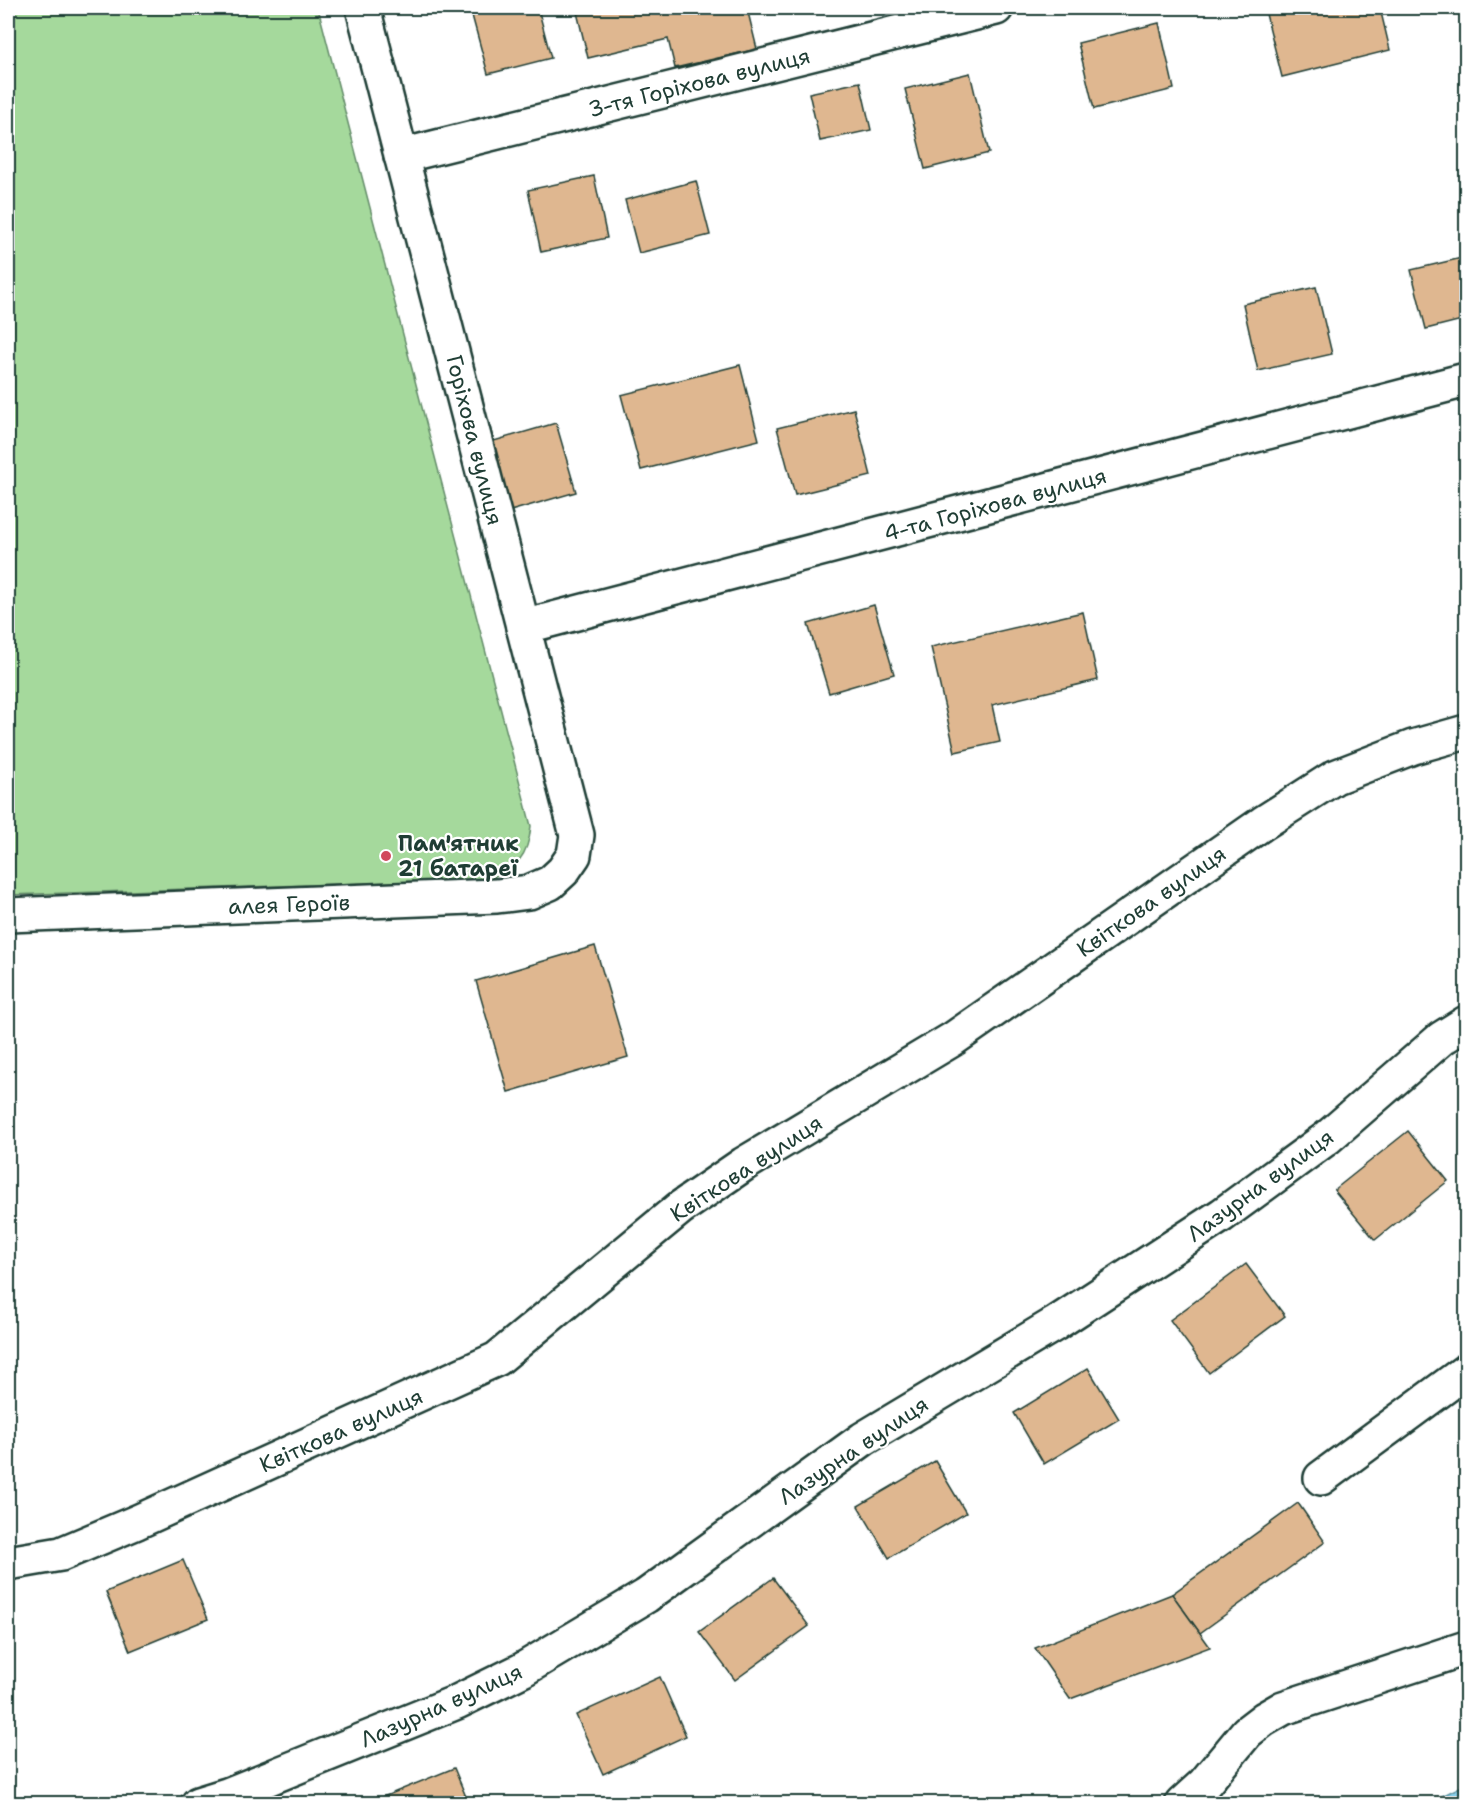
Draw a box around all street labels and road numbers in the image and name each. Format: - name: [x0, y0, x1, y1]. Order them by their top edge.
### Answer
- street label: 3-тя Горіхова вулиця: [585, 41, 813, 124]
- street label: Горіхова вулиця: [439, 352, 510, 528]
- street label: 4-та Горіхова вулиця: [881, 461, 1110, 548]
- street label: Квіткова вулиця: [1071, 839, 1232, 964]
- street label: алея Героїв: [228, 888, 350, 921]
- street label: Квіткова вулиця: [665, 1108, 828, 1229]
- street label: Лазурна вулиця: [1181, 1122, 1339, 1248]
- street label: Квіткова вулиця: [255, 1381, 428, 1480]
- street label: Лазурна вулиця: [773, 1390, 934, 1511]
- street label: Лазурна вулиця: [355, 1657, 527, 1754]

